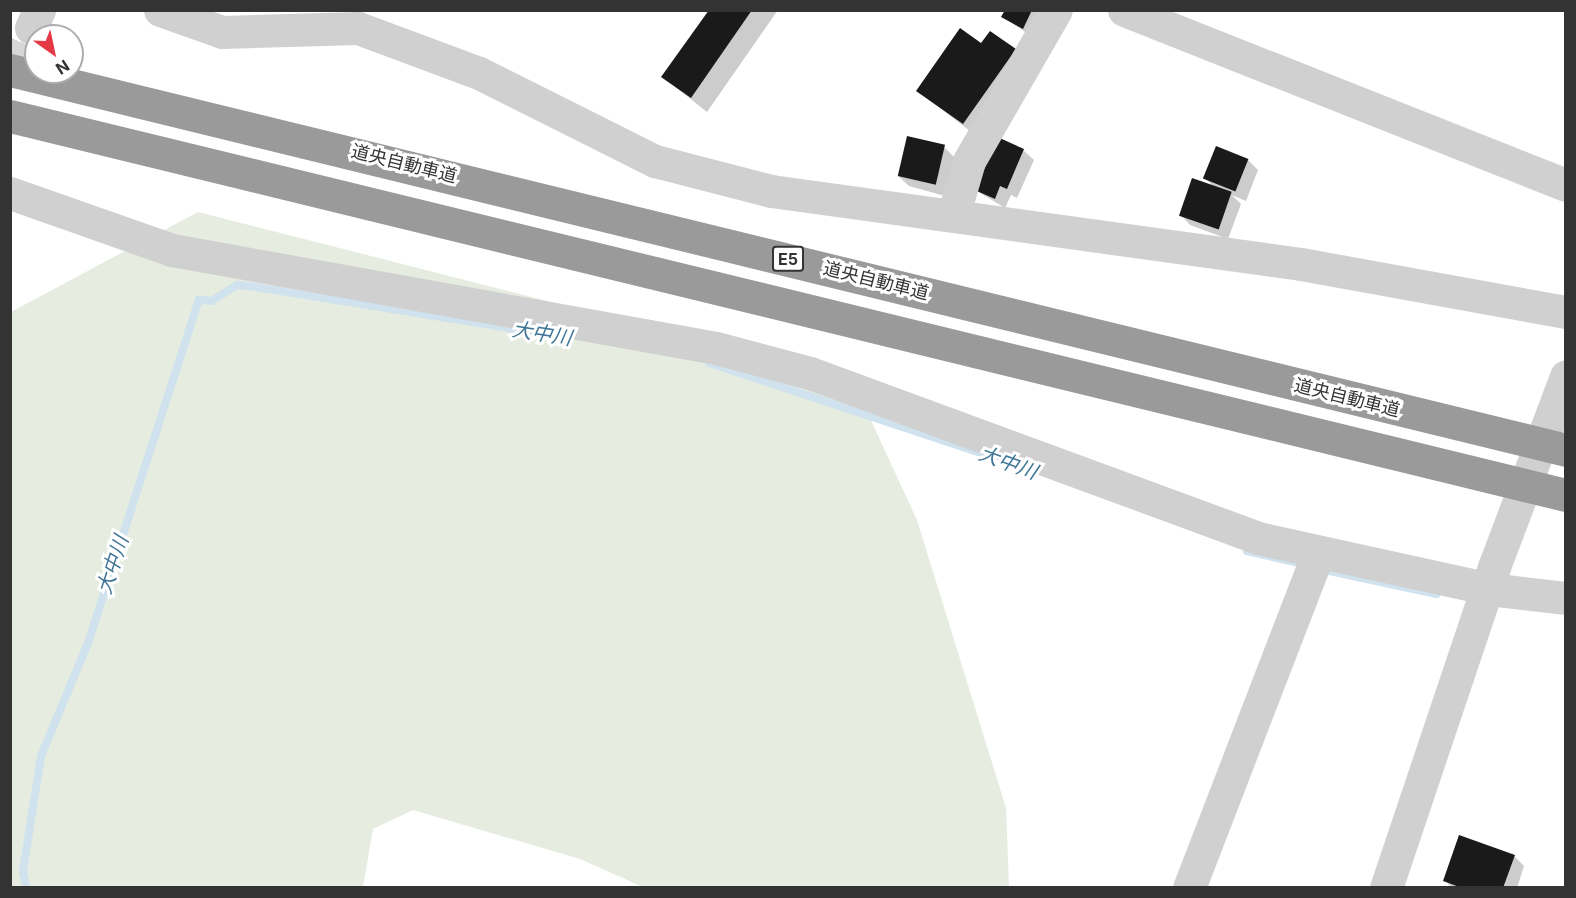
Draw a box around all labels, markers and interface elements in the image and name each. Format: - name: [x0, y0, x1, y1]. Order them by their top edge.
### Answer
- north arrow: [24, 24, 84, 84]
- text: N: [52, 56, 73, 79]
- street label: 道央自動車道: [349, 140, 459, 188]
- road number: E5: [772, 246, 804, 272]
- street label: 道央自動車道: [821, 257, 931, 305]
- water label: 大中川: [510, 317, 574, 351]
- street label: 道央自動車道: [1292, 374, 1402, 422]
- water label: 大中川: [976, 441, 1040, 485]
- water label: 大中川: [92, 533, 134, 597]

